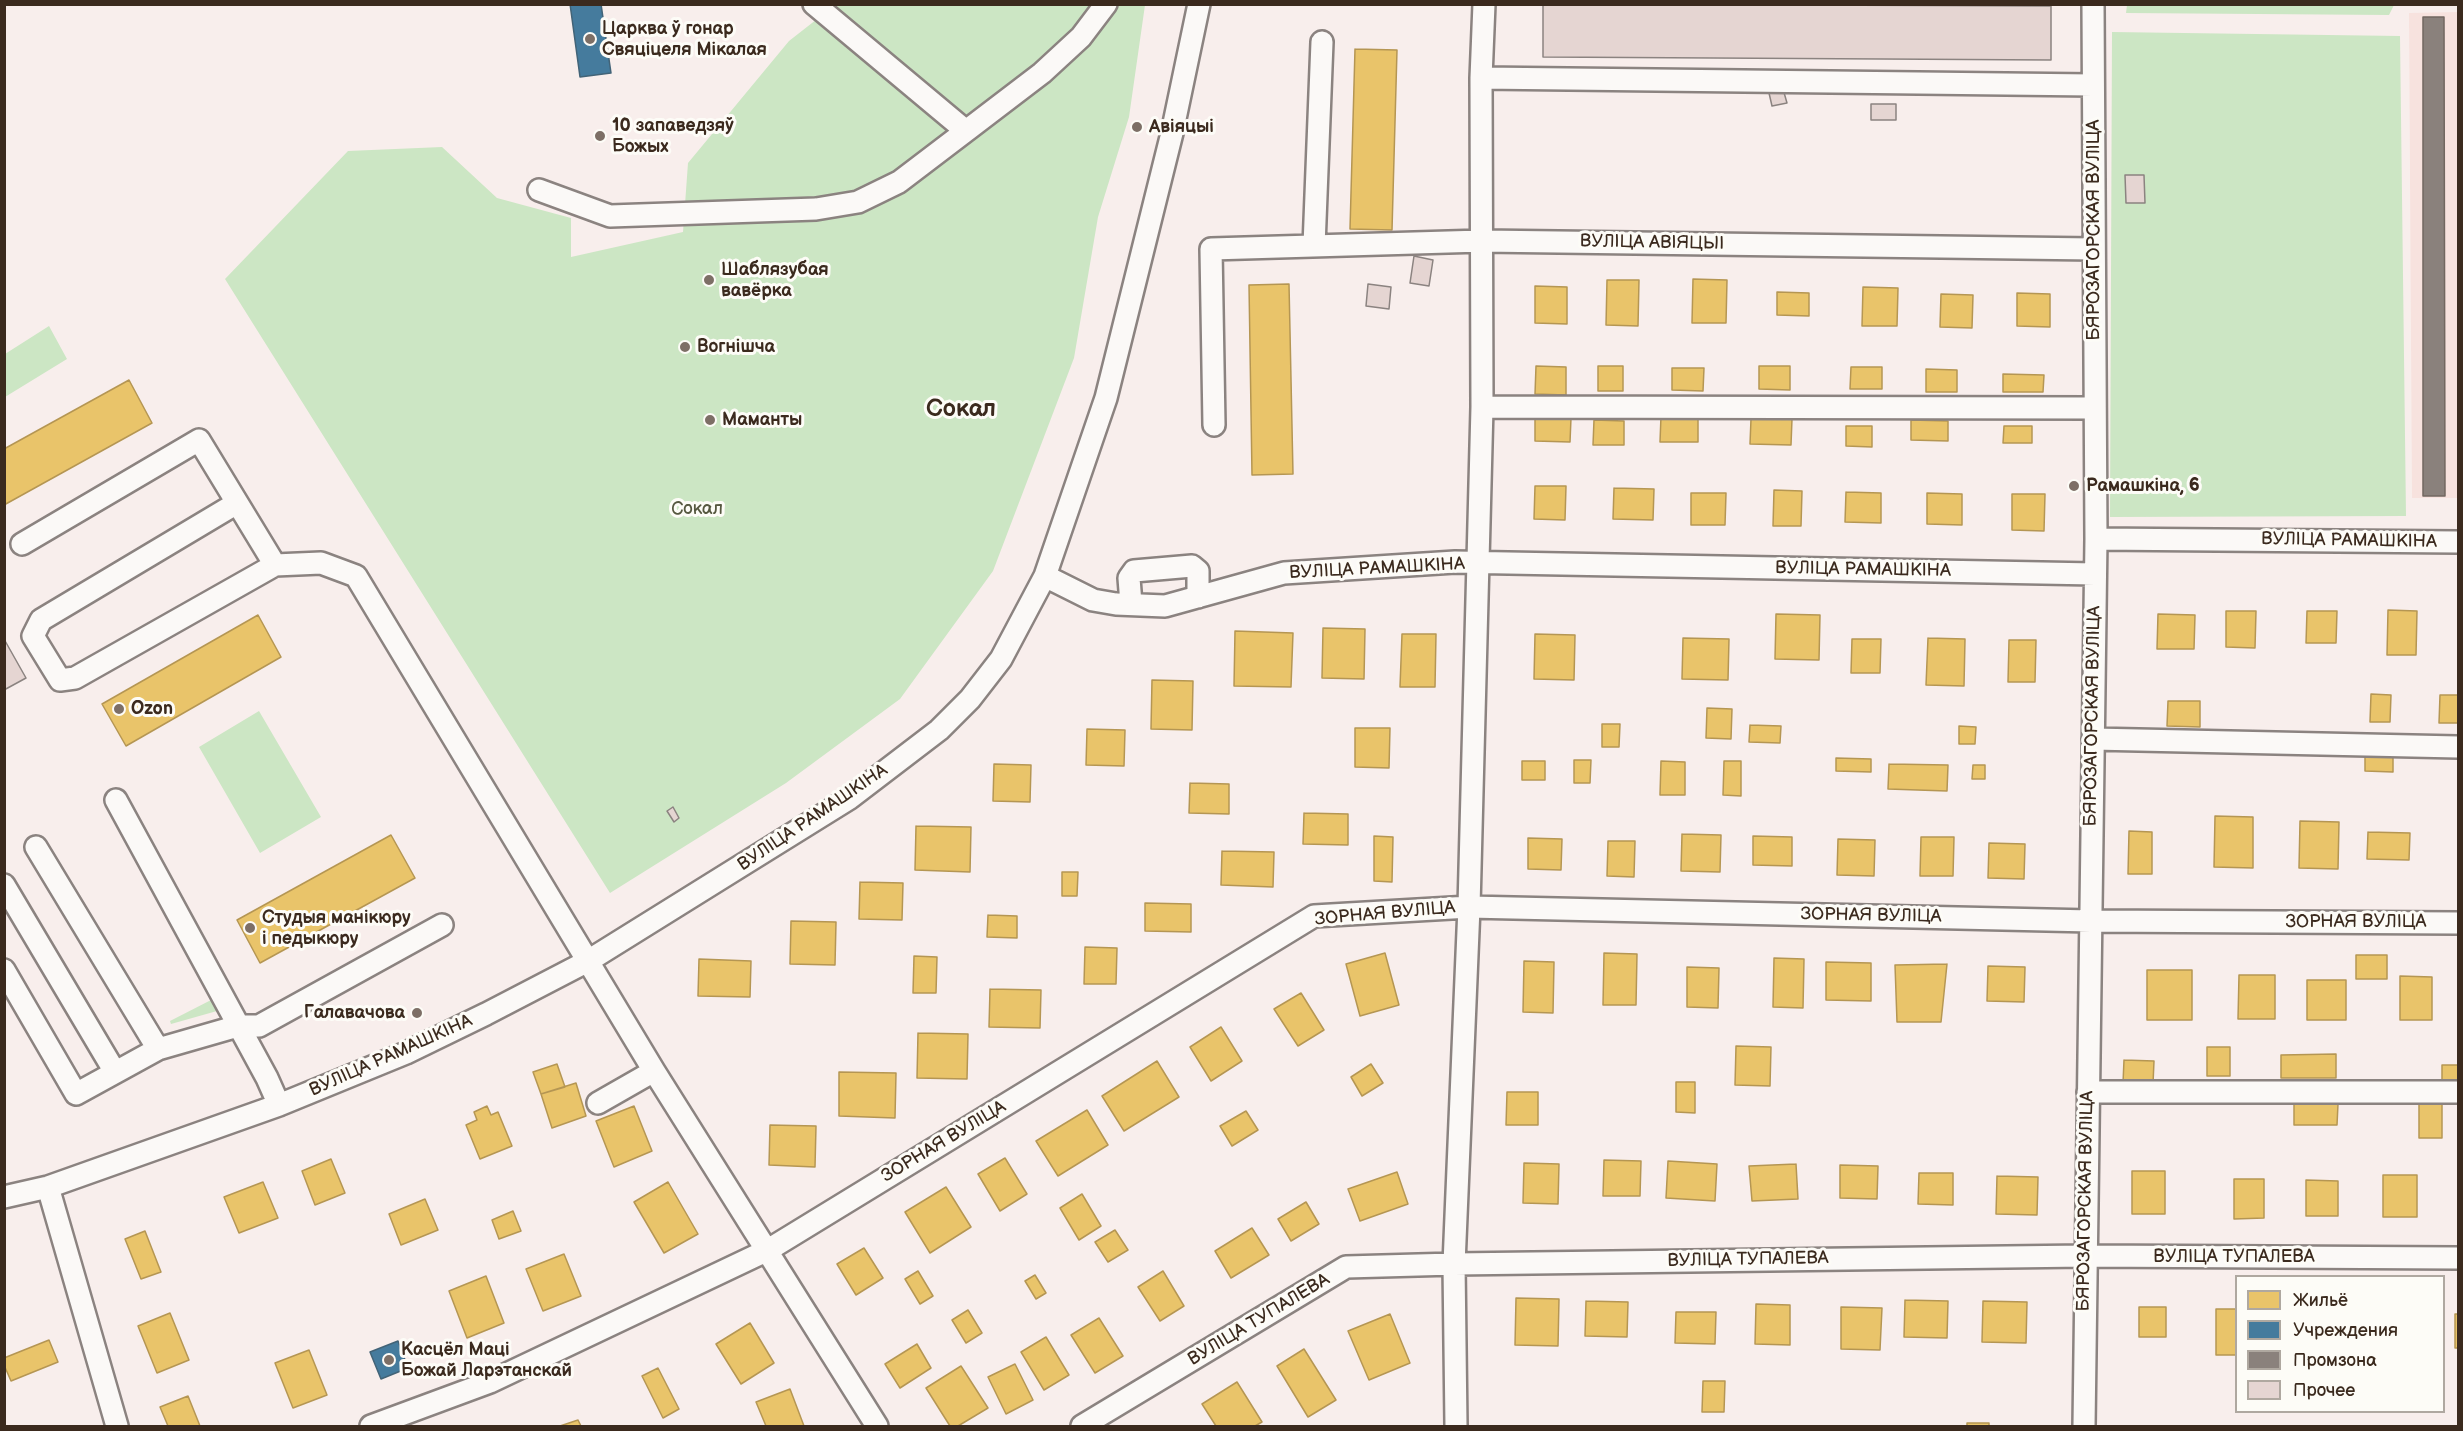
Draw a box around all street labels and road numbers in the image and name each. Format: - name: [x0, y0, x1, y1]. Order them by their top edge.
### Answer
- street label: БЯРОЗАГОРСКАЯ ВУЛІЦА: [2083, 120, 2105, 340]
- street label: ВУЛІЦА АВІЯЦЫІ: [1580, 231, 1724, 255]
- street label: ВУЛІЦА РАМАШКІНА: [2261, 529, 2437, 553]
- street label: ВУЛІЦА РАМАШКІНА: [1289, 554, 1465, 584]
- street label: ВУЛІЦА РАМАШКІНА: [1775, 558, 1951, 582]
- street label: БЯРОЗАГОРСКАЯ ВУЛІЦА: [2080, 605, 2106, 827]
- street label: ВУЛІЦА РАМАШКІНА: [734, 760, 892, 876]
- street label: ЗОРНАЯ ВУЛІЦА: [1314, 897, 1456, 931]
- street label: ЗОРНАЯ ВУЛІЦА: [1800, 904, 1942, 928]
- street label: ЗОРНАЯ ВУЛІЦА: [2285, 911, 2427, 933]
- street label: ВУЛІЦА РАМАШКІНА: [306, 1010, 476, 1102]
- street label: БЯРОЗАГОРСКАЯ ВУЛІЦА: [2073, 1090, 2099, 1312]
- street label: ЗОРНАЯ ВУЛІЦА: [878, 1096, 1010, 1188]
- street label: ВУЛІЦА ТУПАЛЕВА: [2153, 1246, 2315, 1268]
- street label: ВУЛІЦА ТУПАЛЕВА: [1667, 1248, 1829, 1272]
- street label: ВУЛІЦА ТУПАЛЕВА: [1184, 1269, 1334, 1371]

